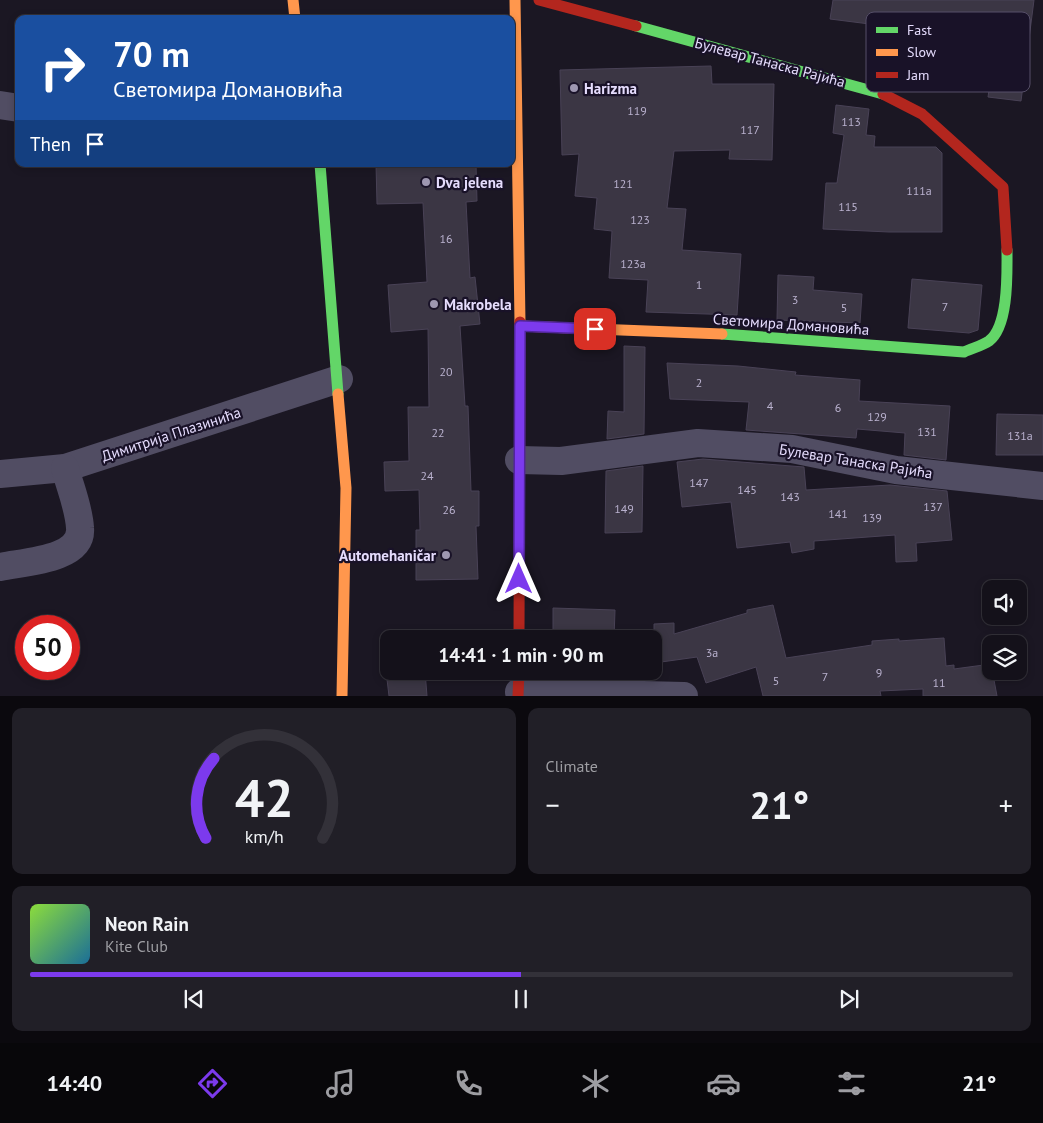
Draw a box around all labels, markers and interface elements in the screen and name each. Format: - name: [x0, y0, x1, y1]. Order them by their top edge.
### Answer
- legend: [866, 12, 1030, 92]
- text: Fast: [907, 21, 932, 39]
- text: 70 m: [113, 31, 190, 77]
- street label: Булевар Танаска Рајића: [693, 33, 847, 91]
- icon: right: [30, 35, 95, 100]
- text: Slow: [907, 43, 937, 61]
- text: Jam: [906, 66, 929, 84]
- text: Светомира Домановића: [113, 75, 343, 103]
- place label: Harizma: [584, 79, 637, 98]
- marker: Harizma: [568, 82, 580, 94]
- house number: 119: [627, 103, 647, 118]
- house number: 113: [841, 114, 861, 129]
- house number: 117: [740, 122, 760, 137]
- icon: arrive: [81, 130, 109, 158]
- text: Then: [30, 132, 71, 156]
- place label: Dva jelena: [436, 173, 503, 192]
- marker: Dva jelena: [420, 176, 432, 188]
- house number: 121: [613, 176, 633, 191]
- house number: 111a: [906, 183, 932, 198]
- house number: 115: [838, 199, 858, 214]
- house number: 123: [630, 212, 650, 227]
- house number: 16: [439, 231, 453, 246]
- house number: 123a: [620, 256, 646, 271]
- house number: 1: [696, 277, 702, 292]
- house number: 3: [792, 292, 798, 307]
- place label: Makrobela: [444, 295, 512, 314]
- marker: Makrobela: [428, 298, 440, 310]
- house number: 7: [942, 299, 948, 314]
- house number: 5: [841, 300, 847, 315]
- pin: [574, 308, 616, 350]
- street label: Светомира Домановића: [712, 309, 870, 339]
- icon: arrive: [581, 315, 609, 343]
- house number: 20: [439, 364, 453, 379]
- house number: 2: [696, 375, 702, 390]
- house number: 4: [767, 398, 774, 413]
- house number: 6: [835, 400, 841, 415]
- street label: Димитрија Плазинића: [99, 402, 243, 466]
- house number: 129: [867, 409, 887, 424]
- house number: 131: [917, 424, 937, 439]
- house number: 22: [431, 425, 445, 440]
- house number: 131a: [1007, 428, 1033, 443]
- street label: Булевар Танаска Рајића: [778, 439, 934, 483]
- house number: 24: [420, 468, 434, 483]
- house number: 147: [689, 475, 709, 490]
- house number: 145: [737, 482, 757, 497]
- house number: 143: [780, 489, 800, 504]
- house number: 137: [923, 499, 943, 514]
- house number: 149: [614, 501, 634, 516]
- house number: 26: [442, 502, 456, 517]
- house number: 141: [828, 506, 848, 521]
- house number: 139: [862, 510, 882, 525]
- place label: Automehaničar: [339, 546, 437, 565]
- marker: Automehaničar: [440, 549, 452, 561]
- position arrow: [492, 552, 544, 604]
- map controls: [982, 580, 1027, 680]
- button: sound: [982, 580, 1027, 625]
- speed limit sign: 50: [15, 615, 80, 680]
- button: layers: [982, 635, 1027, 680]
- text: 14:41 · 1 min · 90 m: [438, 643, 604, 667]
- house number: 3a: [706, 645, 718, 660]
- house number: 9: [876, 665, 882, 680]
- house number: 7: [822, 669, 828, 684]
- house number: 5: [773, 673, 779, 688]
- house number: 11: [932, 675, 946, 690]
- text: Climate: [546, 756, 598, 776]
- text: 42: [234, 764, 293, 831]
- text: 21°: [749, 780, 809, 829]
- text: −: [546, 786, 560, 823]
- text: +: [999, 786, 1013, 823]
- text: km/h: [244, 825, 283, 848]
- text: Neon Rain: [105, 912, 189, 936]
- text: Kite Club: [105, 936, 168, 956]
- icon: previous: [180, 985, 208, 1013]
- icon: pause: [507, 985, 535, 1013]
- icon: next: [835, 985, 863, 1013]
- icon: directions: [195, 1066, 230, 1101]
- icon: music: [323, 1066, 358, 1101]
- icon: phone: [451, 1066, 486, 1101]
- icon: climate: [578, 1066, 613, 1101]
- icon: car: [706, 1066, 741, 1101]
- icon: filters: [834, 1066, 869, 1101]
- text: 14:40: [46, 1069, 102, 1097]
- text: 21°: [962, 1069, 996, 1097]

